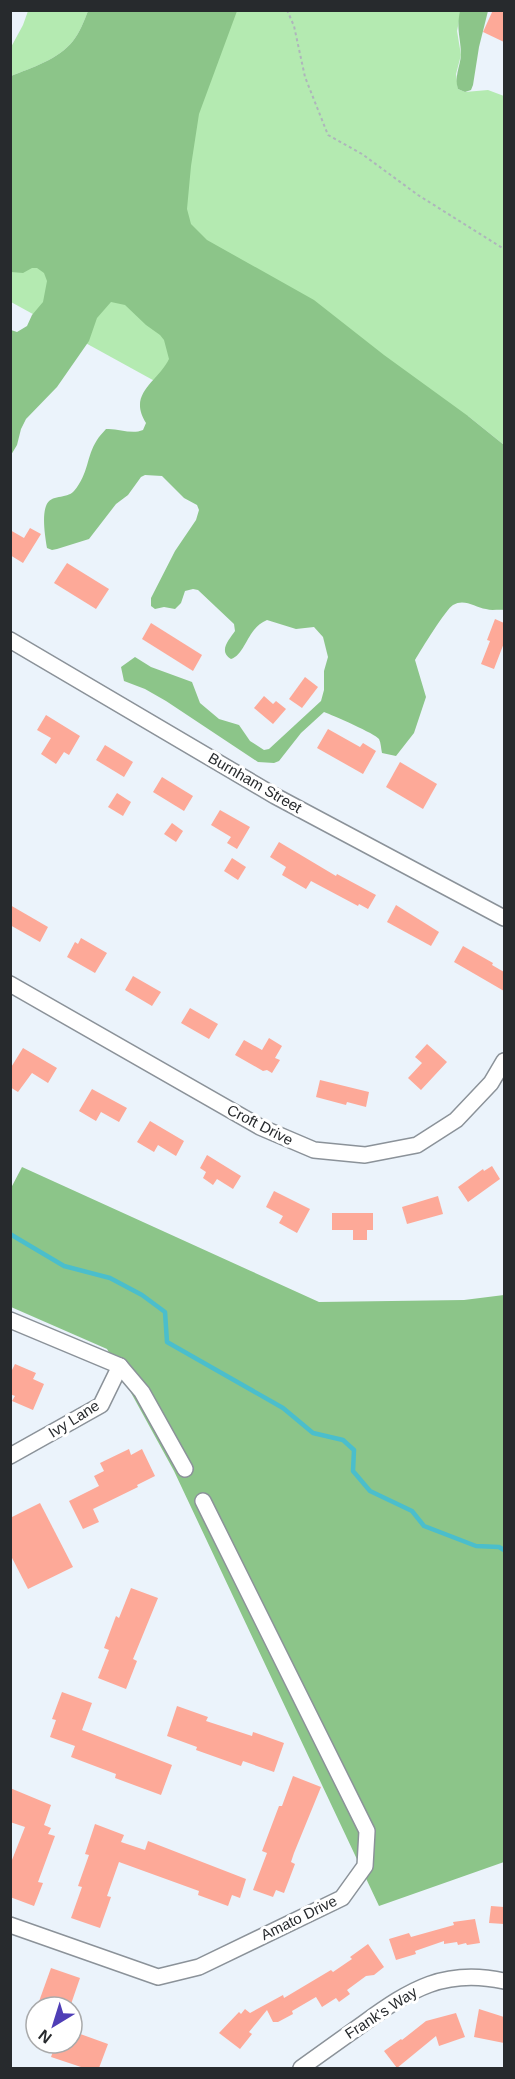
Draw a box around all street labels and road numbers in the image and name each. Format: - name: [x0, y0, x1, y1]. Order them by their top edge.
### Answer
- street label: Burnham Street: [206, 749, 306, 817]
- street label: Croft Drive: [224, 1101, 296, 1148]
- street label: Ivy Lane: [45, 1396, 102, 1441]
- street label: Amato Drive: [258, 1892, 340, 1943]
- street label: Frank's Way: [342, 1983, 420, 2042]

